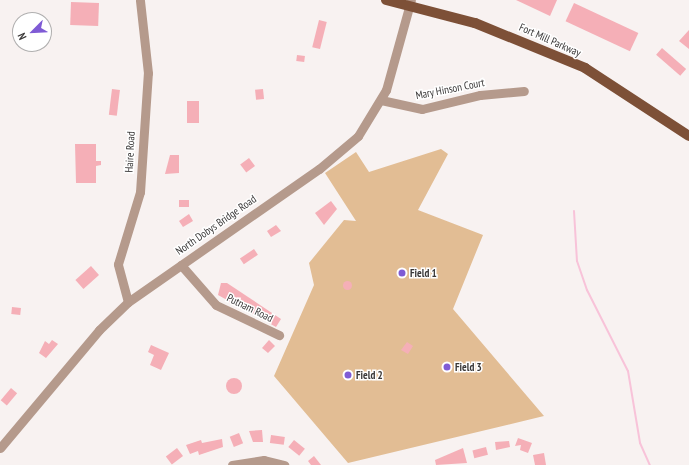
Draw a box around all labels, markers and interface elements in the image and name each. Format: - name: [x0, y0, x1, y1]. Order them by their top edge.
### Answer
- north arrow: [12, 12, 52, 52]
- street label: Fort Mill Parkway: [517, 21, 583, 59]
- text: N: [14, 31, 30, 42]
- street label: Mary Hinson Court: [414, 76, 486, 102]
- street label: Haire Road: [122, 131, 138, 173]
- street label: North Dobys Bridge Road: [173, 192, 259, 258]
- place label: Field 1: [410, 266, 437, 280]
- marker: Field 1: [397, 268, 407, 278]
- street label: Putnam Road: [225, 291, 275, 325]
- place label: Field 3: [455, 360, 482, 374]
- marker: Field 3: [442, 362, 452, 372]
- place label: Field 2: [356, 368, 383, 382]
- marker: Field 2: [343, 370, 353, 380]

